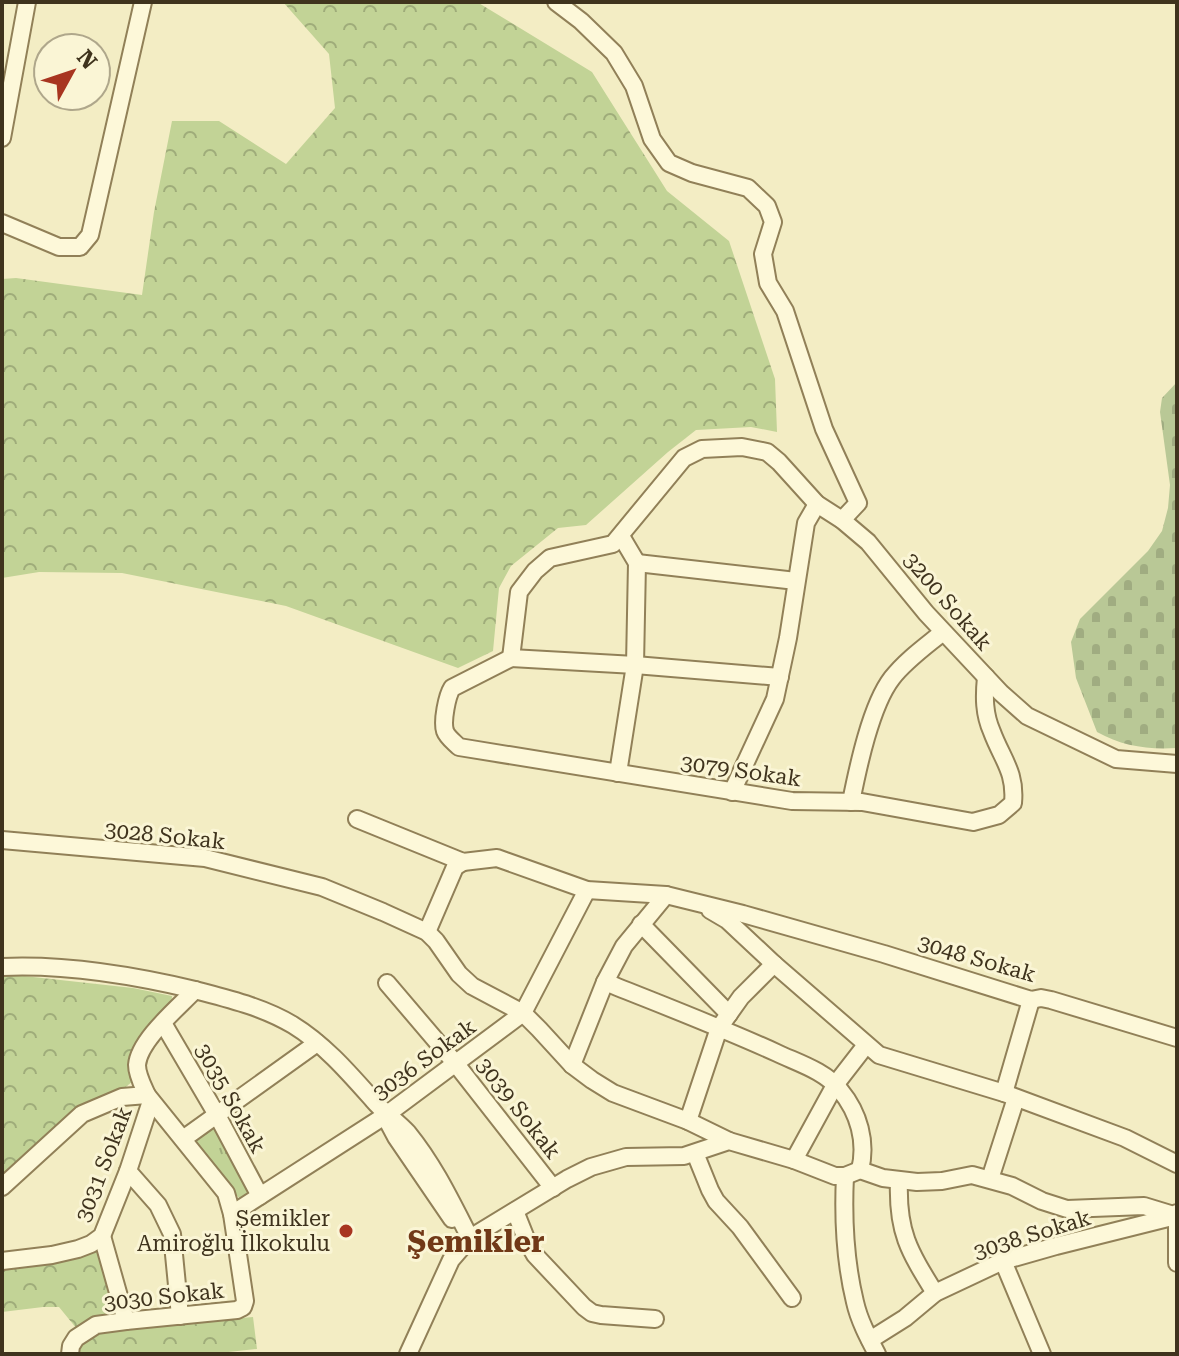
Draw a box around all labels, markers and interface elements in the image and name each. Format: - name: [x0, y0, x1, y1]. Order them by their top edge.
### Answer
- north arrow: [32, 32, 112, 112]
- text: N: [72, 45, 102, 74]
- street label: 3200 Sokak: [898, 547, 997, 655]
- street label: 3079 Sokak: [679, 750, 803, 791]
- street label: 3028 Sokak: [103, 817, 227, 854]
- street label: 3048 Sokak: [915, 930, 1039, 987]
- street label: 3036 Sokak: [368, 1014, 481, 1105]
- street label: 3035 Sokak: [190, 1039, 271, 1157]
- street label: 3039 Sokak: [471, 1053, 566, 1164]
- street label: 3031 Sokak: [70, 1103, 137, 1225]
- street label: 3038 Sokak: [970, 1205, 1094, 1264]
- place label: Şemikler Amiroğlu İlkokulu: [137, 1206, 330, 1256]
- marker: Şemikler Amiroğlu İlkokulu: [337, 1222, 355, 1240]
- district label: Şemikler: [407, 1224, 545, 1259]
- street label: 3030 Sokak: [102, 1278, 226, 1315]

